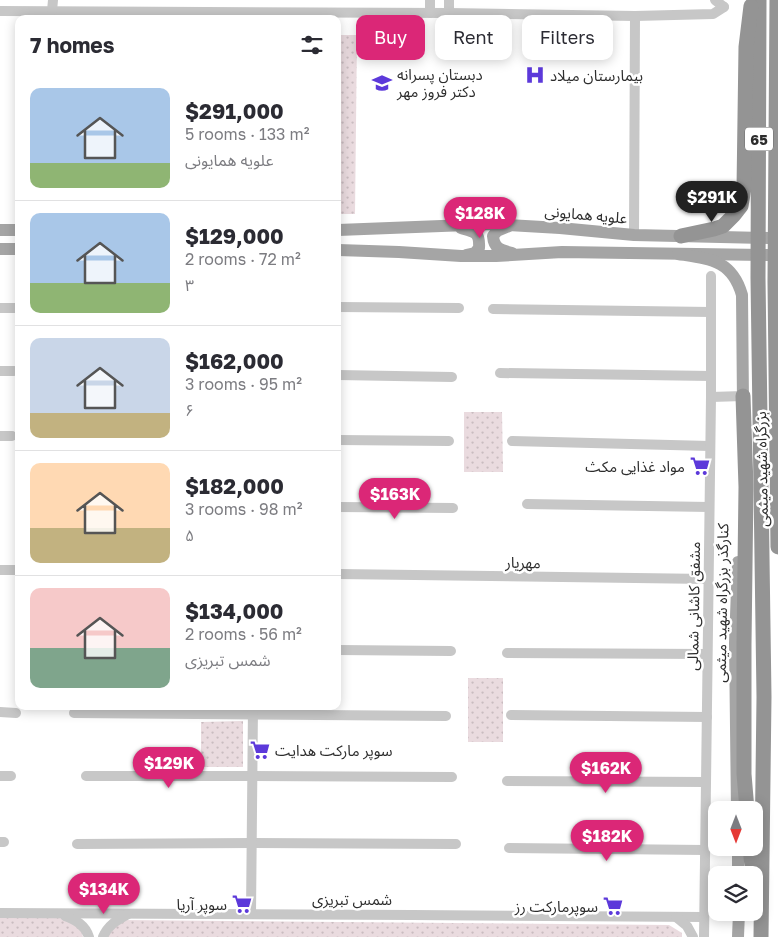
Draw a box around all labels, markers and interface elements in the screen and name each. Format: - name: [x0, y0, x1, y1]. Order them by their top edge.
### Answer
- chip: Buy: [356, 15, 425, 60]
- chip: Rent: [435, 15, 512, 60]
- chip: Filters: [522, 15, 613, 60]
- icon: filters: [298, 31, 326, 59]
- text: 7 homes: [30, 32, 115, 58]
- hospital icon: بیمارستان میلاد: [524, 64, 546, 86]
- place label: دبستان پسرانه دکتر فروز مهر: [396, 65, 483, 101]
- place label: بیمارستان میلاد: [550, 66, 643, 85]
- school or university icon: دبستان پسرانه دکتر فروز مهر: [371, 72, 393, 94]
- text: $291,000: [185, 98, 284, 124]
- icon: home: [70, 108, 130, 168]
- text: 5 rooms · 133 m²: [185, 124, 309, 144]
- road number: 65: [745, 128, 773, 150]
- text: علویه همایونی: [185, 150, 273, 170]
- pin: $291K: [677, 180, 747, 223]
- text: $291K: [687, 187, 737, 207]
- pin: $128K: [445, 196, 515, 239]
- street label: علویه همایونی: [544, 201, 629, 228]
- text: $128K: [455, 203, 505, 223]
- text: $129,000: [185, 223, 284, 249]
- icon: home: [70, 233, 130, 293]
- text: 2 rooms · 72 m²: [185, 249, 301, 269]
- text: ۳: [185, 275, 194, 295]
- text: $162,000: [185, 348, 284, 374]
- icon: home: [70, 358, 130, 418]
- text: 3 rooms · 95 m²: [185, 374, 302, 394]
- text: ۶: [185, 400, 194, 420]
- street label: بزرگراه شهید میثمی: [751, 411, 772, 527]
- supermarket icon: مواد غذایی مکث: [689, 455, 711, 477]
- place label: مواد غذایی مکث: [585, 457, 685, 476]
- text: $182,000: [185, 473, 284, 499]
- pin: $163K: [360, 478, 430, 520]
- icon: home: [70, 483, 130, 543]
- text: $163K: [370, 484, 420, 504]
- text: 3 rooms · 98 m²: [185, 499, 302, 519]
- street label: کنارگذر بزرگراه شهید میثمی: [711, 522, 732, 683]
- text: ۵: [185, 525, 194, 545]
- street label: مشفق کاشانی شمالی: [683, 541, 705, 671]
- street label: مهریار: [504, 553, 541, 572]
- text: $134,000: [185, 598, 284, 624]
- icon: home: [70, 608, 130, 668]
- text: 2 rooms · 56 m²: [185, 624, 302, 644]
- text: شمس تبریزی: [185, 650, 271, 670]
- supermarket icon: سوپر مارکت هدایت: [249, 739, 271, 761]
- place label: سوپر مارکت هدایت: [275, 741, 393, 761]
- pin: $129K: [134, 746, 204, 789]
- pin: $162K: [571, 752, 641, 794]
- text: $129K: [144, 753, 194, 773]
- text: $162K: [581, 758, 631, 778]
- north arrow: [708, 801, 762, 856]
- map controls: [708, 801, 763, 921]
- pin: $182K: [572, 820, 642, 862]
- text: $182K: [582, 826, 632, 846]
- button: layers: [708, 866, 763, 921]
- pin: $134K: [69, 872, 139, 915]
- text: $134K: [79, 879, 129, 899]
- street label: شمس تبریزی: [312, 890, 392, 909]
- supermarket icon: سوپر آریا: [231, 893, 253, 915]
- place label: سوپر آریا: [177, 895, 227, 915]
- supermarket icon: سوپرمارکت رز: [602, 895, 624, 917]
- place label: سوپرمارکت رز: [514, 897, 598, 917]

